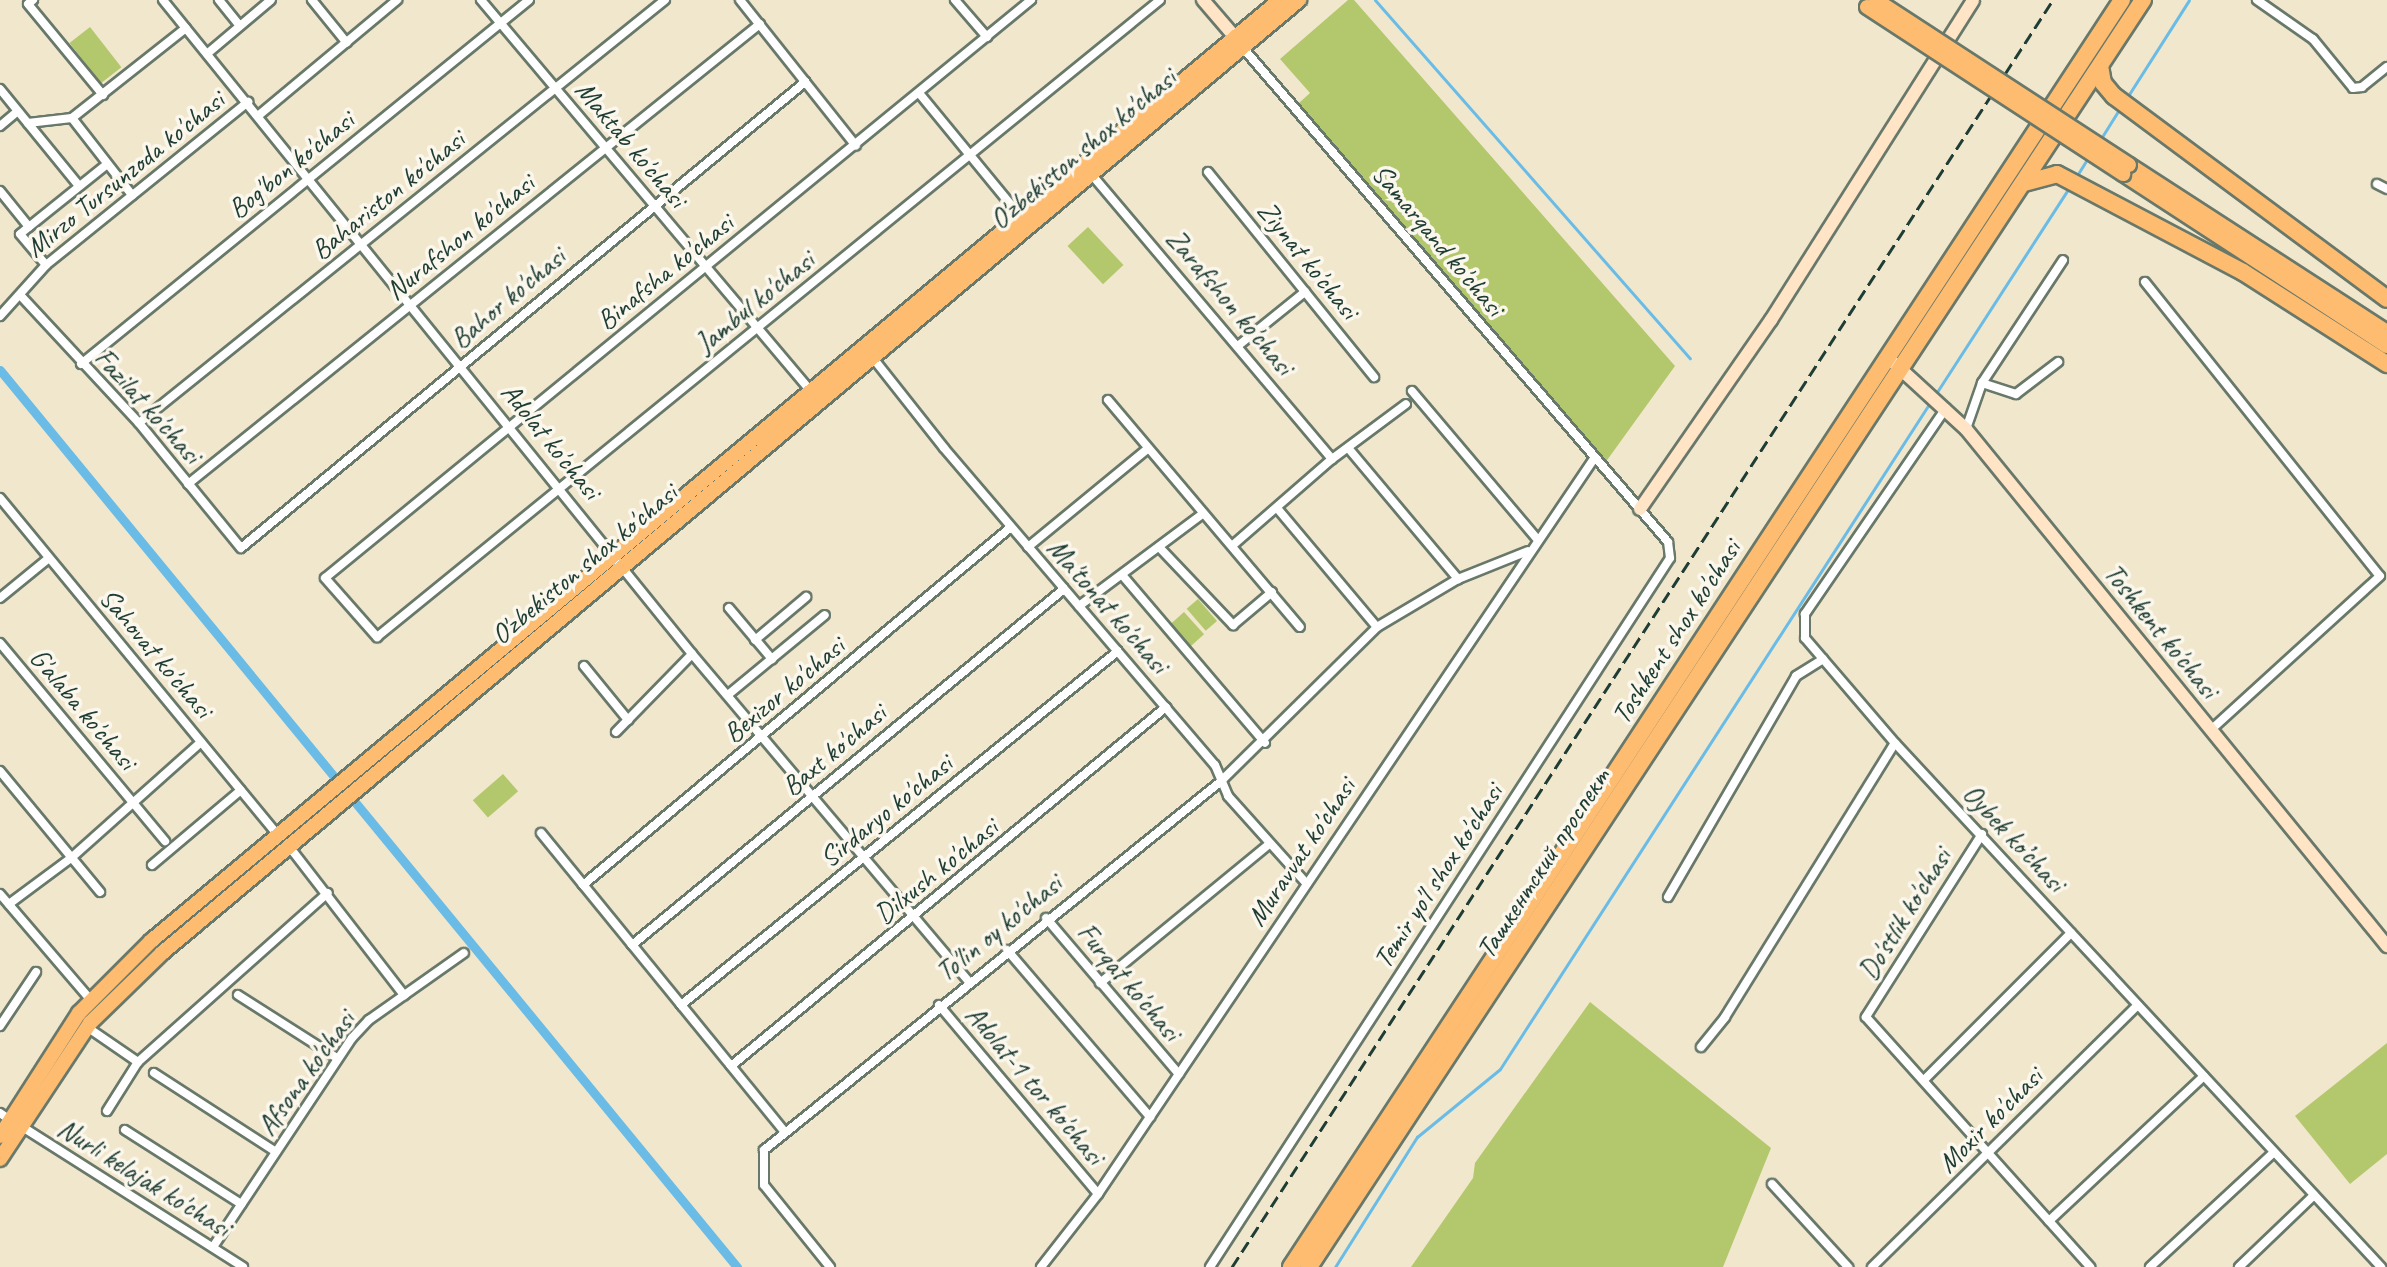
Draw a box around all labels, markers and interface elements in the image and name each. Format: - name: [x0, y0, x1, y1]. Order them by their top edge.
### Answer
- street label: O'zbekiston shox ko'chasi: [983, 61, 1183, 237]
- street label: Maktab ko'chasi: [568, 74, 694, 214]
- street label: Mirzo Tursunzoda ko'chasi: [19, 83, 231, 265]
- street label: Bog'bon ko'chasi: [221, 104, 361, 226]
- street label: Bahariston ko'chasi: [304, 123, 472, 267]
- street label: Samarqand ko'chasi: [1365, 157, 1511, 323]
- street label: Nurafshon ko'chasi: [379, 167, 541, 307]
- street label: Ziynat ko'chasi: [1250, 194, 1366, 326]
- street label: Binafsha ko'chasi: [590, 207, 740, 337]
- street label: Zarafshon ko'chasi: [1159, 222, 1301, 382]
- street label: Bahor ko'chasi: [444, 240, 572, 356]
- street label: Jambul ko'chasi: [689, 244, 821, 360]
- street label: Fazilat ko'chasi: [87, 341, 209, 471]
- street label: Adolat ko'chasi: [494, 376, 608, 506]
- street label: O'zbekiston shox ko'chasi: [484, 476, 684, 652]
- street label: Ma'tonat ko'chasi: [1040, 532, 1176, 680]
- street label: Toshkent shox ko'chasi: [1604, 534, 1748, 730]
- street label: Toshkent ko'chasi: [2096, 557, 2226, 705]
- street label: Sahovat ko'chasi: [92, 581, 220, 725]
- street label: Bexizor ko'chasi: [717, 630, 851, 750]
- street label: G'alaba ko'chasi: [22, 641, 144, 777]
- street label: Baxt ko'chasi: [775, 697, 893, 803]
- street label: Sirdaryo ko'chasi: [813, 747, 959, 875]
- street label: Ташкентский проспект: [1469, 761, 1617, 965]
- street label: Muravvat ko'chasi: [1239, 772, 1363, 932]
- street label: Temir yo'l shox ko'chasi: [1366, 777, 1510, 975]
- street label: Oybek ko’chasi: [1955, 777, 2073, 899]
- street label: Dilxush ko'chasi: [867, 811, 1005, 931]
- street label: Do'stlik ko'chasi: [1851, 842, 1959, 986]
- street label: To'lin oy ko'chasi: [929, 867, 1069, 989]
- street label: Furqat ko'chasi: [1070, 916, 1188, 1048]
- street label: Adolat-1 tor ko'chasi: [958, 998, 1112, 1172]
- street label: Afsona ko'chasi: [250, 1004, 362, 1142]
- street label: Moxir ko'chasi: [1930, 1060, 2050, 1180]
- street label: Nurli kelajak ko'chasi: [52, 1112, 236, 1244]

